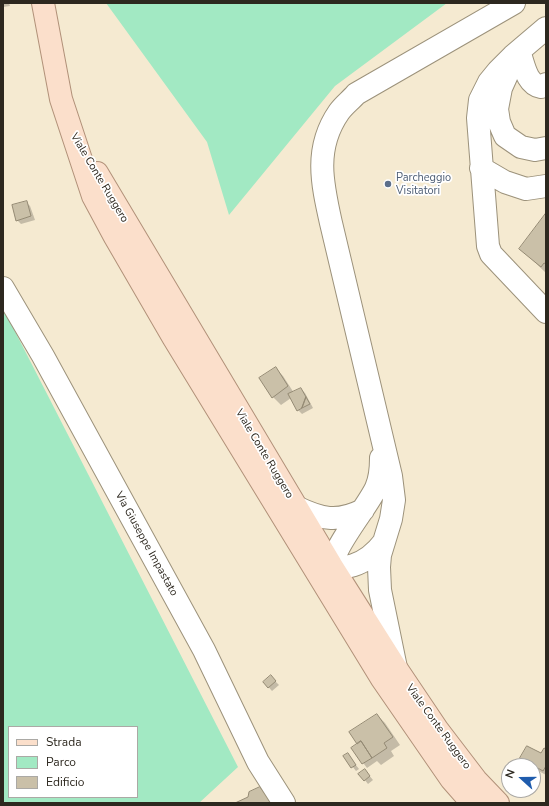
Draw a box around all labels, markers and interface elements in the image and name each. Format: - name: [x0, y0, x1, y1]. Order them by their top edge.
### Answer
- street label: Viale Conte Ruggero: [67, 131, 131, 225]
- place label: Parcheggio Visitatori: [396, 171, 451, 197]
- marker: Parcheggio Visitatori: [383, 179, 393, 189]
- street label: Viale Conte Ruggero: [232, 407, 296, 501]
- street label: Via Giuseppe Impastato: [112, 489, 180, 599]
- street label: Viale Conte Ruggero: [403, 682, 473, 772]
- legend: [8, 726, 138, 798]
- text: Strada: [46, 734, 82, 750]
- text: Parco: [46, 754, 76, 770]
- north arrow: [501, 758, 541, 798]
- text: N: [502, 767, 519, 780]
- text: Edificio: [46, 774, 84, 790]

